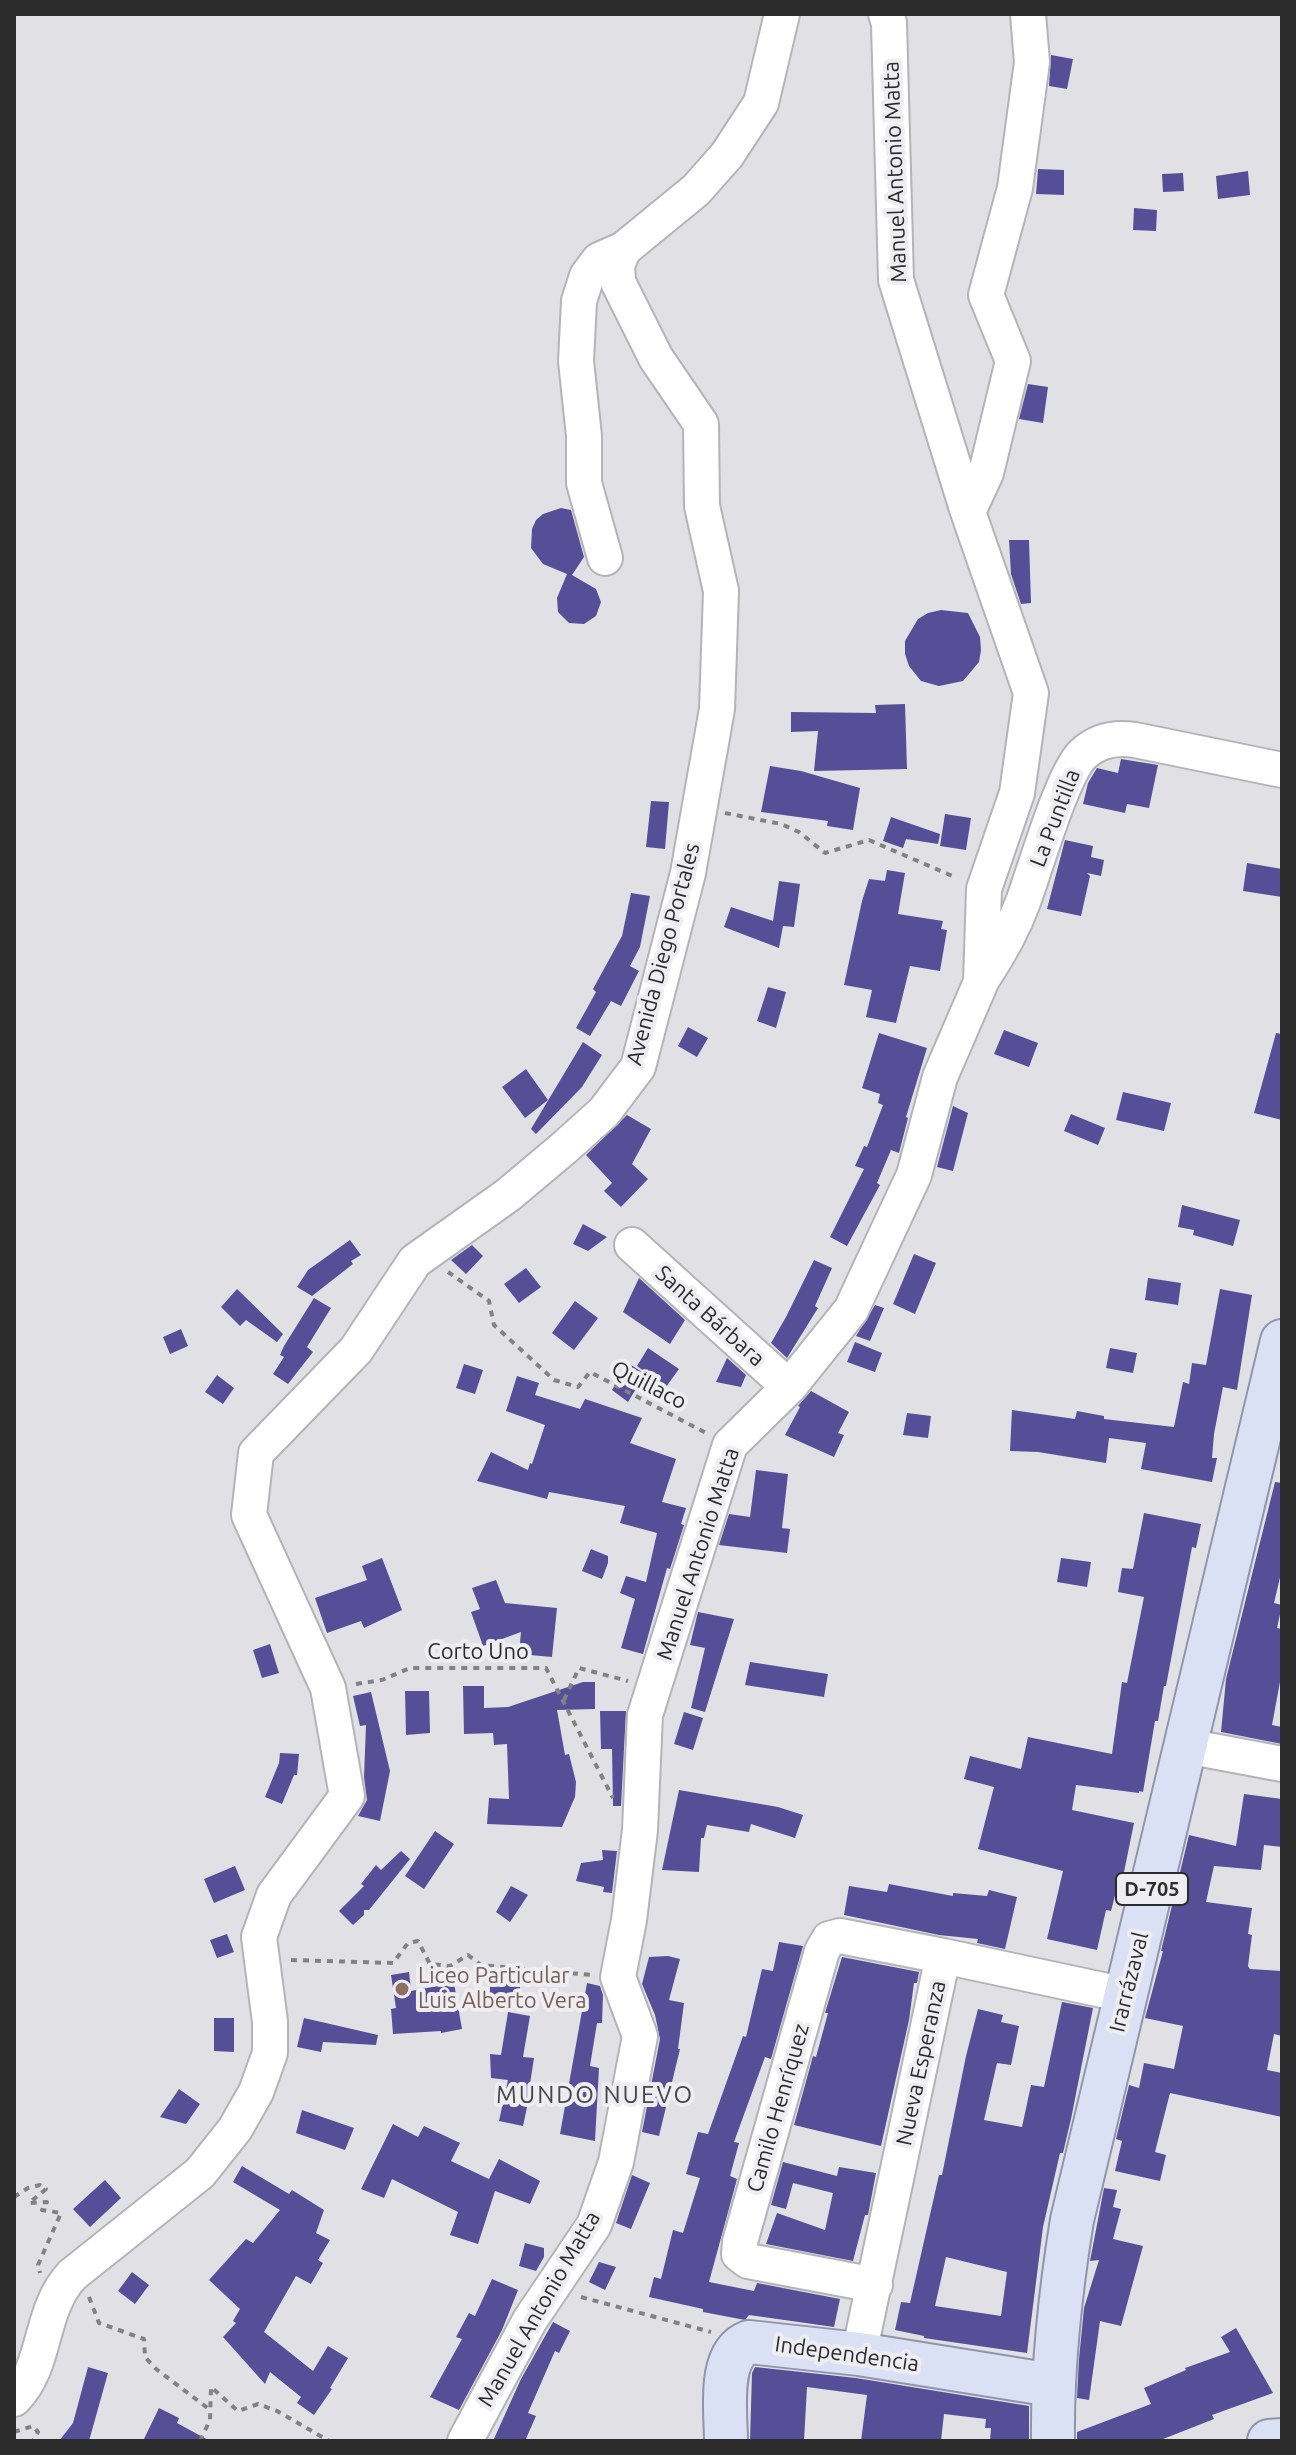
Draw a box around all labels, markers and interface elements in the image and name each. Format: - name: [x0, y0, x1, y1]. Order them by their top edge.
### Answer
- street label: Manuel Antonio Matta: [878, 61, 912, 283]
- street label: La Puntilla: [1024, 765, 1086, 871]
- street label: Avenida Diego Portales: [621, 840, 705, 1068]
- street label: Santa Bárbara: [650, 1260, 770, 1372]
- street label: Quillaco: [607, 1355, 691, 1415]
- street label: Manuel Antonio Matta: [651, 1445, 745, 1663]
- street label: Corto Uno: [427, 1639, 529, 1665]
- road number: D-705: [1116, 1873, 1188, 1905]
- street label: Irarrázaval: [1104, 1929, 1154, 2035]
- place label: Liceo Particular Luis Alberto Vera: [418, 1963, 587, 2014]
- street label: Nueva Esperanza: [891, 1978, 951, 2148]
- marker: Liceo Particular Luis Alberto Vera: [393, 1980, 411, 1998]
- street label: Camilo Henríquez: [741, 2021, 815, 2195]
- district label: MUNDO NUEVO: [496, 2081, 694, 2109]
- street label: Manuel Antonio Matta: [472, 2206, 606, 2412]
- street label: Independencia: [773, 2331, 921, 2377]

